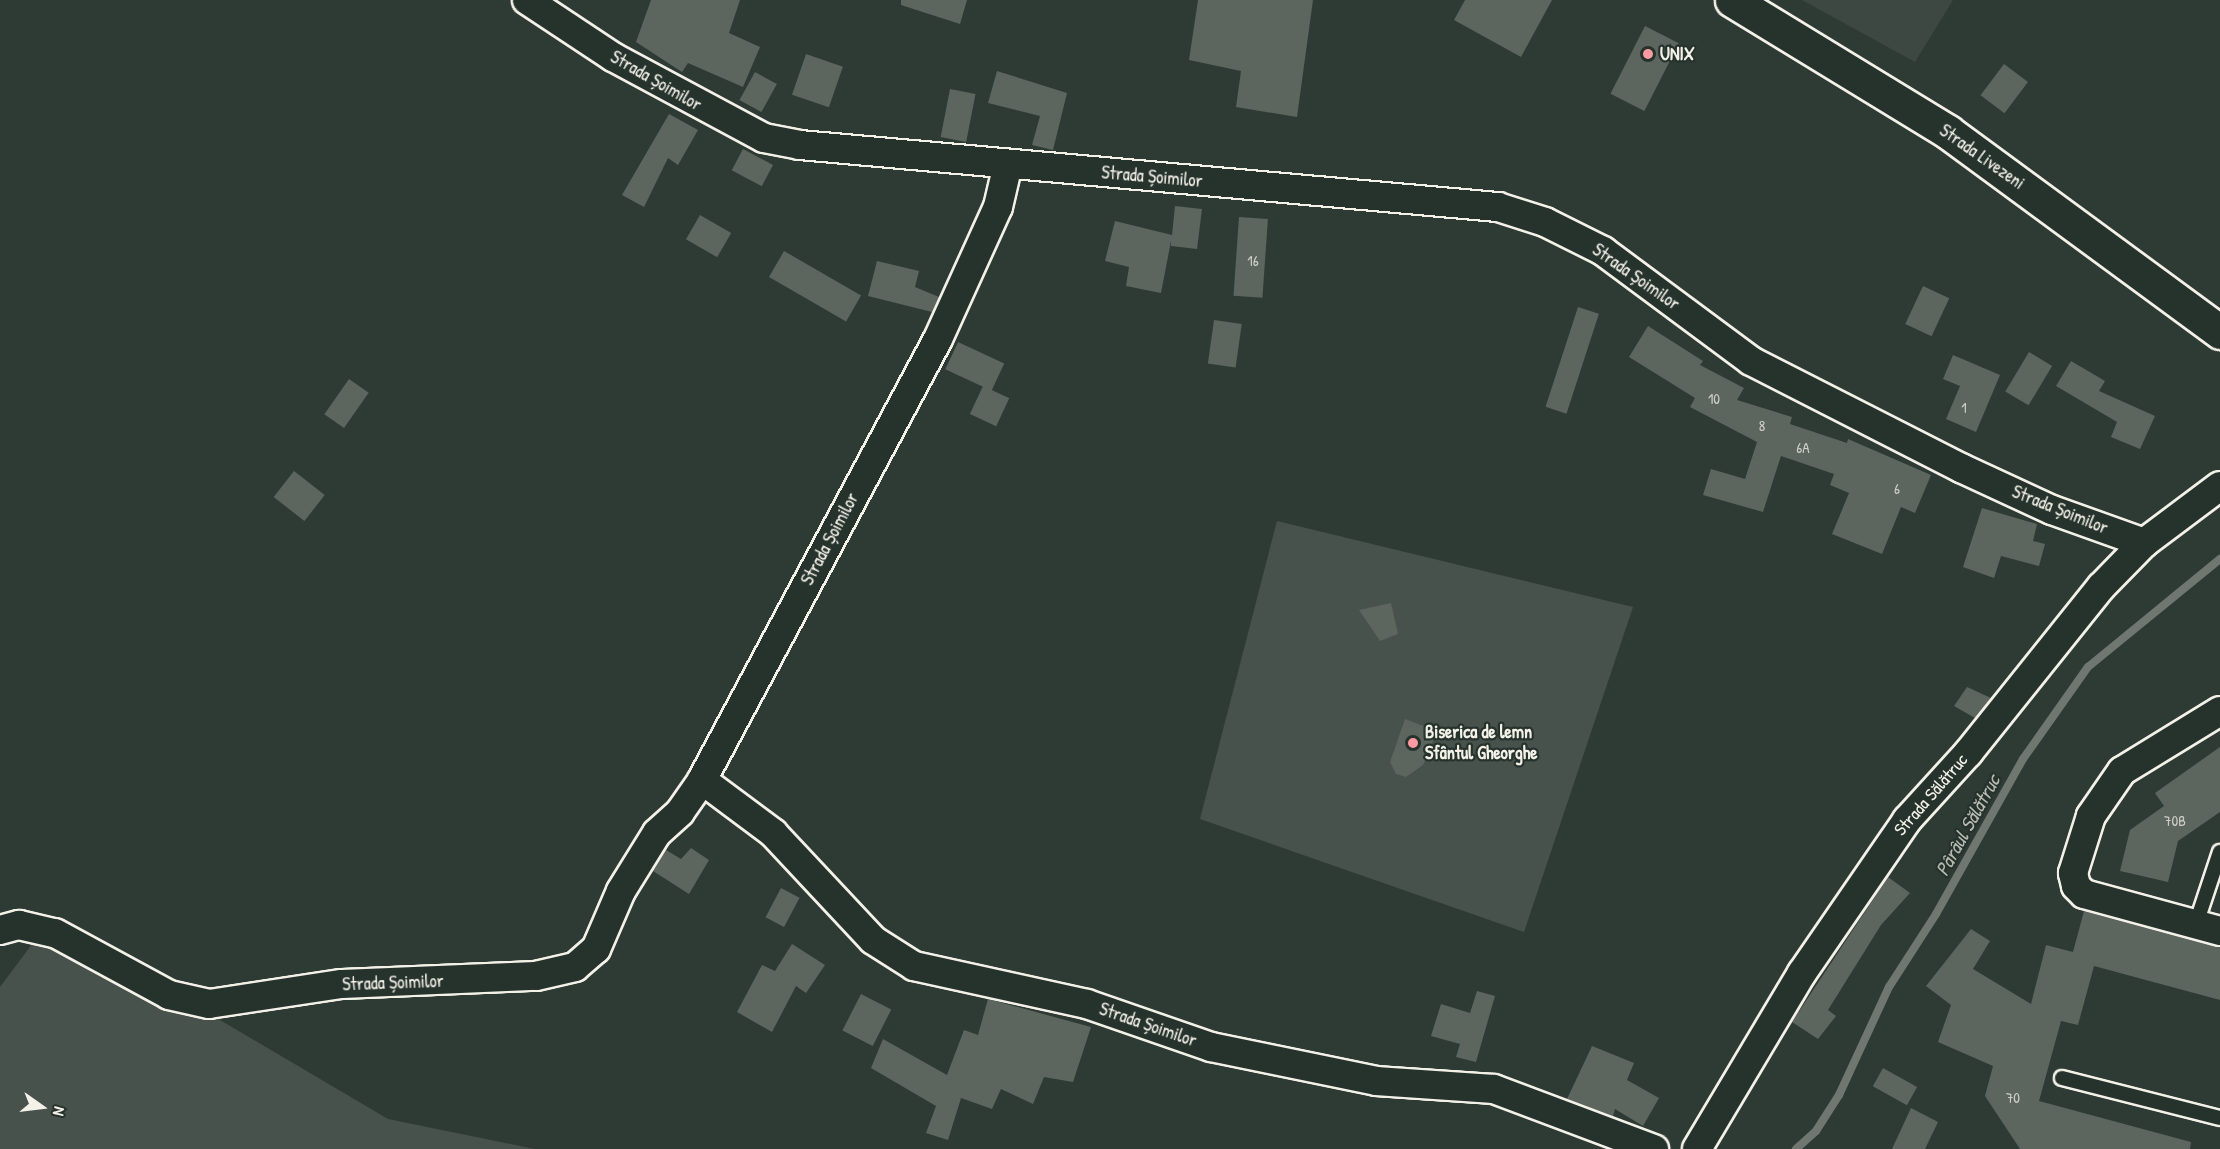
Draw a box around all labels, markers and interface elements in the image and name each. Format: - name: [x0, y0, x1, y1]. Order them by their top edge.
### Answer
- place label: UNIX: [1660, 43, 1695, 65]
- street label: Strada Șoimilor: [607, 46, 705, 116]
- marker: UNIX: [1641, 47, 1655, 61]
- street label: Strada Livezeni: [1935, 120, 2029, 194]
- street label: Strada Șoimilor: [1101, 162, 1203, 192]
- street label: Strada Șoimilor: [1588, 239, 1684, 315]
- house number: 16: [1247, 252, 1259, 270]
- house number: 10: [1708, 390, 1720, 408]
- house number: 1: [1961, 399, 1967, 417]
- house number: 8: [1759, 417, 1765, 435]
- house number: 6A: [1796, 439, 1810, 457]
- house number: 6: [1894, 480, 1900, 498]
- street label: Strada Șoimilor: [2009, 481, 2111, 539]
- street label: Strada Șoimilor: [797, 489, 863, 589]
- place label: Biserica de lemn Sfântul Gheorghe: [1425, 722, 1538, 764]
- marker: Biserica de lemn Sfântul Gheorghe: [1406, 736, 1420, 750]
- street label: Strada Sălătruc: [1890, 750, 1972, 840]
- water label: Pârâul Sălătruc: [1929, 770, 2005, 880]
- house number: 70B: [2164, 812, 2186, 830]
- street label: Strada Șoimilor: [342, 970, 444, 996]
- street label: Strada Șoimilor: [1097, 998, 1199, 1052]
- north arrow: [12, 1077, 72, 1137]
- house number: 70: [2006, 1089, 2020, 1107]
- text: N: [48, 1105, 71, 1118]

